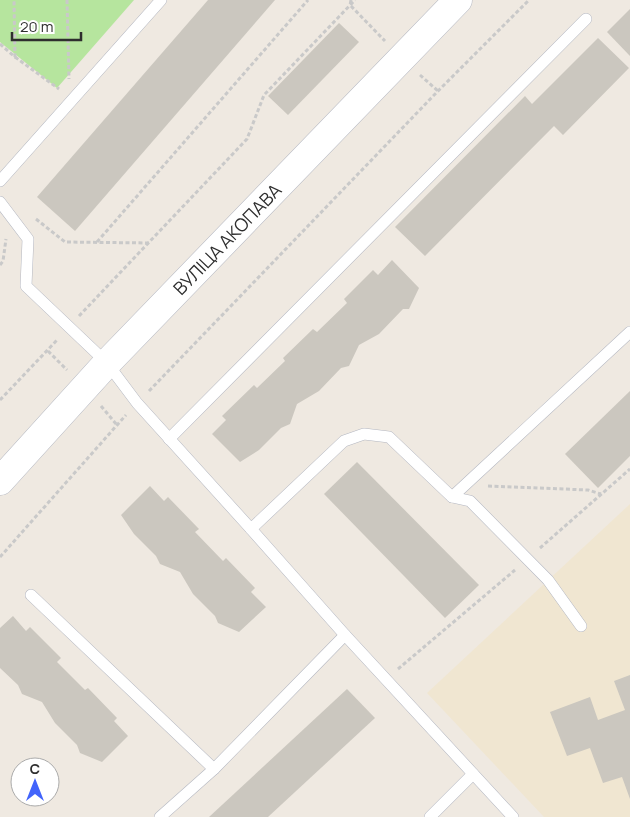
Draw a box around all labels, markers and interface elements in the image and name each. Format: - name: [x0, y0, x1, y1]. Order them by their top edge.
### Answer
- scale bar: [12, 10, 81, 42]
- text: 20 m: [20, 16, 53, 37]
- street label: ВУЛІЦА АКОПАВА: [168, 178, 287, 300]
- north arrow: [10, 757, 60, 807]
- text: С: [30, 759, 40, 778]

